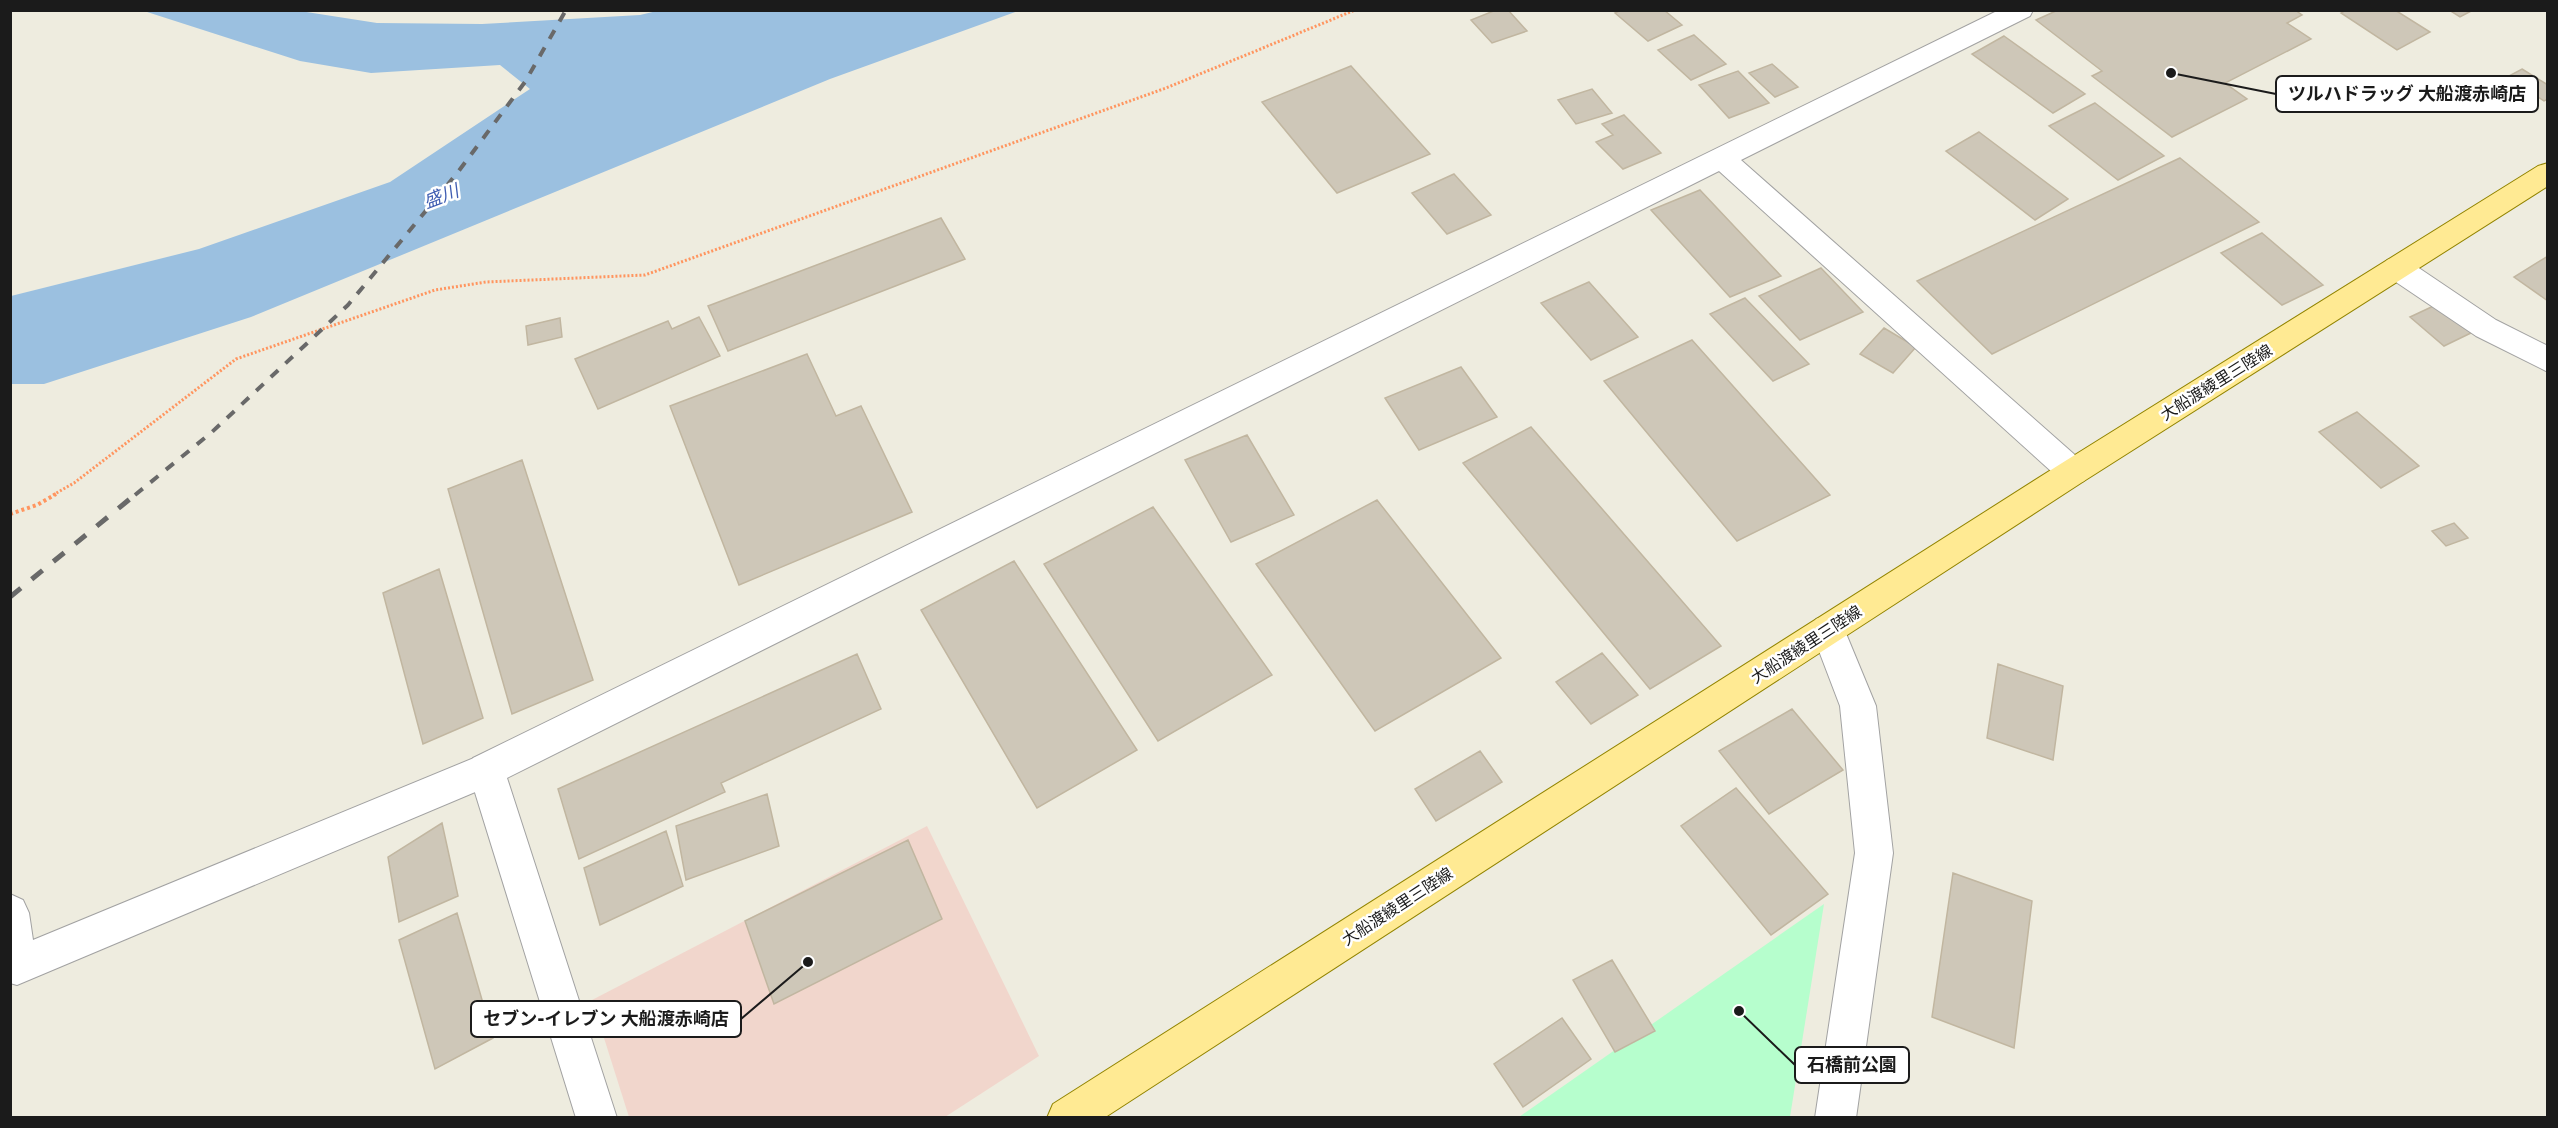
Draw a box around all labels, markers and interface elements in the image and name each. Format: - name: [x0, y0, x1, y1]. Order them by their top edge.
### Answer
- callout: ツルハドラッグ 大船渡赤崎店: [2276, 76, 2538, 112]
- text: ツルハドラッグ 大船渡赤崎店: [2288, 82, 2526, 105]
- water label: 盛川: [420, 178, 464, 213]
- street label: 大船渡綾里三陸線: [2156, 340, 2276, 424]
- street label: 大船渡綾里三陸線: [1747, 601, 1865, 687]
- street label: 大船渡綾里三陸線: [1338, 863, 1456, 949]
- callout: セブン-イレブン 大船渡赤崎店: [471, 1001, 741, 1037]
- text: セブン-イレブン 大船渡赤崎店: [483, 1007, 729, 1030]
- callout: 石橋前公園: [1795, 1047, 1909, 1083]
- text: 石橋前公園: [1807, 1053, 1897, 1076]

